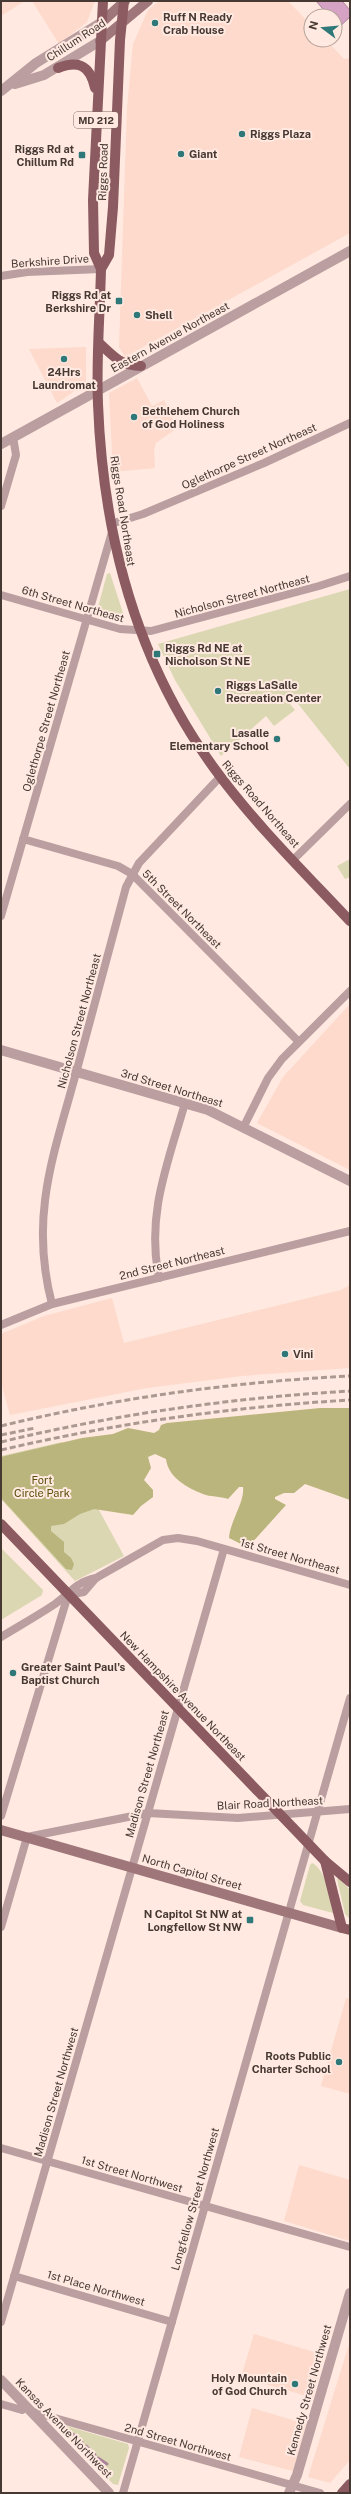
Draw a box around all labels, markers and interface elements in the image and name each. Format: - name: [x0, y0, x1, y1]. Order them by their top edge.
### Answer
- north arrow: [303, 8, 343, 48]
- place label: Ruff N Ready Crab House: [163, 11, 233, 36]
- street label: Chillum Road: [44, 17, 108, 63]
- marker: Ruff N Ready Crab House: [150, 18, 160, 28]
- text: N: [306, 19, 320, 31]
- road number: MD 212: [74, 112, 118, 128]
- place label: Riggs Plaza: [250, 128, 311, 140]
- marker: Riggs Plaza: [237, 129, 247, 139]
- place label: Riggs Rd at Chillum Rd: [14, 143, 74, 168]
- street label: Riggs Road: [96, 143, 110, 201]
- place label: Giant: [189, 148, 218, 160]
- marker: Giant: [176, 149, 186, 159]
- marker: Riggs Rd at Chillum Rd: [77, 150, 87, 160]
- street label: Berkshire Drive: [11, 252, 89, 270]
- place label: Riggs Rd at Berkshire Dr: [45, 289, 111, 314]
- marker: Riggs Rd at Berkshire Dr: [114, 296, 124, 306]
- street label: Eastern Avenue Northeast: [109, 299, 231, 375]
- place label: Shell: [145, 309, 173, 321]
- marker: Shell: [132, 310, 142, 320]
- marker: 24Hrs Laundromat: [59, 354, 69, 364]
- place label: 24Hrs Laundromat: [32, 366, 96, 391]
- place label: Bethlehem Church of God Holiness: [142, 405, 240, 430]
- marker: Bethlehem Church of God Holiness: [129, 412, 139, 422]
- street label: Oglethorpe Street Northeast: [180, 421, 318, 491]
- street label: Riggs Road Northeast: [108, 455, 138, 567]
- street label: Nicholson Street Northeast: [173, 572, 311, 620]
- street label: 6th Street Northeast: [20, 584, 126, 624]
- place label: Riggs Rd NE at Nicholson St NE: [165, 642, 250, 667]
- street label: Oglethorpe Street Northeast: [20, 649, 72, 793]
- marker: Riggs Rd NE at Nicholson St NE: [152, 649, 162, 659]
- place label: Riggs LaSalle Recreation Center: [226, 679, 322, 704]
- marker: Riggs LaSalle Recreation Center: [213, 686, 223, 696]
- place label: Lasalle Elementary School: [170, 727, 269, 752]
- marker: Lasalle Elementary School: [272, 734, 282, 744]
- street label: Riggs Road Northeast: [220, 758, 302, 850]
- street label: 5th Street Northeast: [140, 867, 224, 951]
- street label: Nicholson Street Northeast: [55, 952, 103, 1090]
- street label: 3rd Street Northeast: [119, 1067, 225, 1109]
- street label: 2nd Street Northeast: [118, 1244, 226, 1282]
- place label: Vini: [293, 1348, 313, 1360]
- marker: Vini: [280, 1349, 290, 1359]
- park label: Fort Circle Park: [14, 1474, 70, 1499]
- street label: 1st Street Northeast: [239, 1536, 341, 1576]
- street label: New Hampshire Avenue Northeast: [118, 1629, 248, 1763]
- place label: Greater Saint Paul's Baptist Church: [21, 1661, 125, 1686]
- marker: Greater Saint Paul's Baptist Church: [8, 1668, 18, 1678]
- street label: Madison Street Northeast: [123, 1709, 171, 1839]
- street label: Blair Road Northeast: [217, 1794, 323, 1812]
- street label: North Capitol Street: [141, 1852, 243, 1892]
- place label: N Capitol St NW at Longfellow St NW: [144, 1908, 242, 1933]
- marker: N Capitol St NW at Longfellow St NW: [245, 1915, 255, 1925]
- street label: Madison Street Northwest: [32, 2026, 80, 2158]
- place label: Roots Public Charter School: [252, 2050, 331, 2075]
- marker: Roots Public Charter School: [334, 2057, 344, 2067]
- street label: Longfellow Street Northwest: [169, 2126, 221, 2272]
- street label: 1st Street Northwest: [80, 2154, 184, 2194]
- street label: 1st Place Northwest: [46, 2268, 146, 2308]
- street label: Kennedy Street Northwest: [285, 2323, 333, 2457]
- place label: Holy Mountain of God Church: [211, 2372, 287, 2397]
- street label: Kansas Avenue Northwest: [13, 2376, 115, 2480]
- marker: Holy Mountain of God Church: [290, 2379, 300, 2389]
- street label: 2nd Street Northwest: [123, 2421, 233, 2463]

